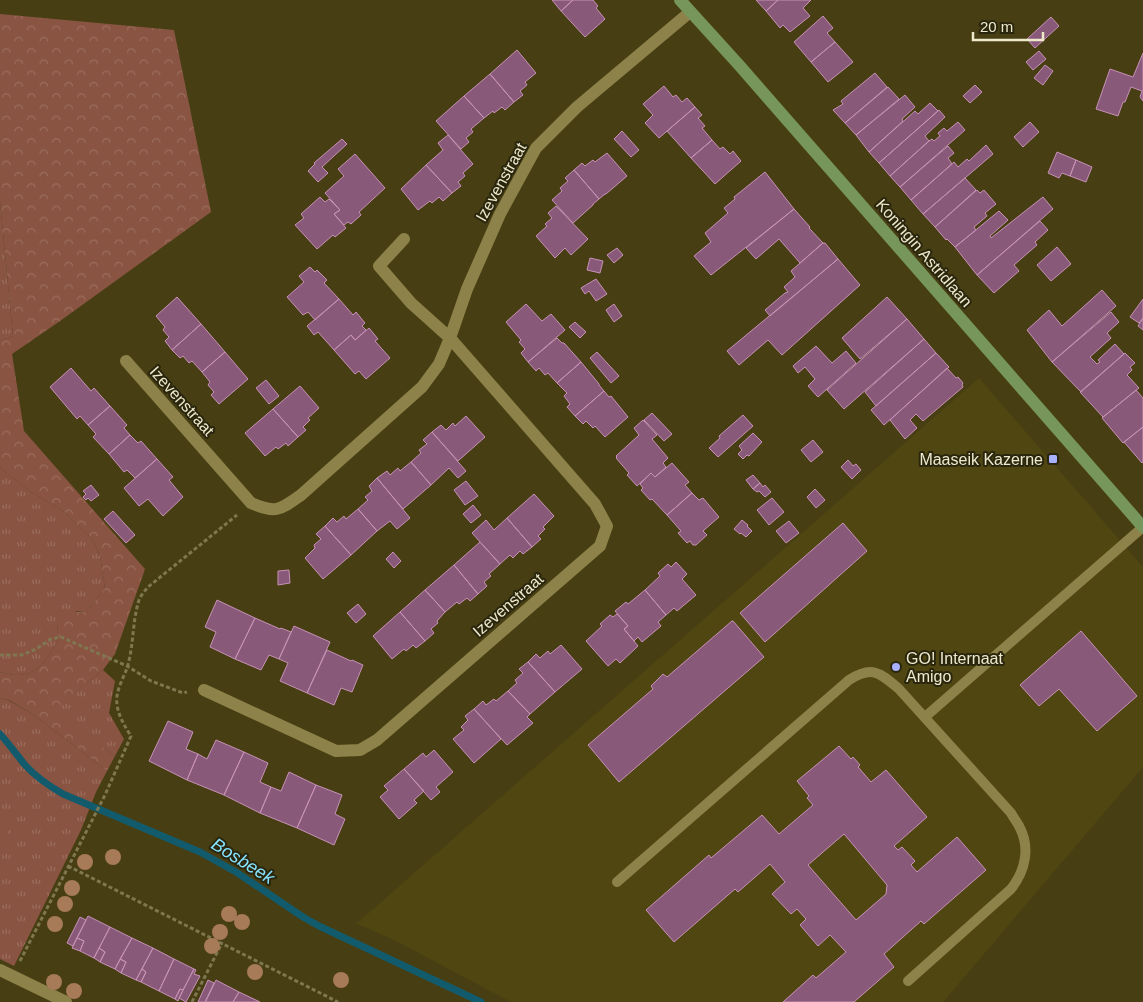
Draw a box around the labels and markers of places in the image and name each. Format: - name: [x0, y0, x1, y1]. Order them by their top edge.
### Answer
- place label: Maaseik Kazerne: [919, 451, 1043, 468]
- marker: Maaseik Kazerne: [1047, 453, 1059, 465]
- place label: GO! Internaat Amigo: [906, 650, 1003, 685]
- marker: GO! Internaat Amigo: [890, 661, 902, 673]

